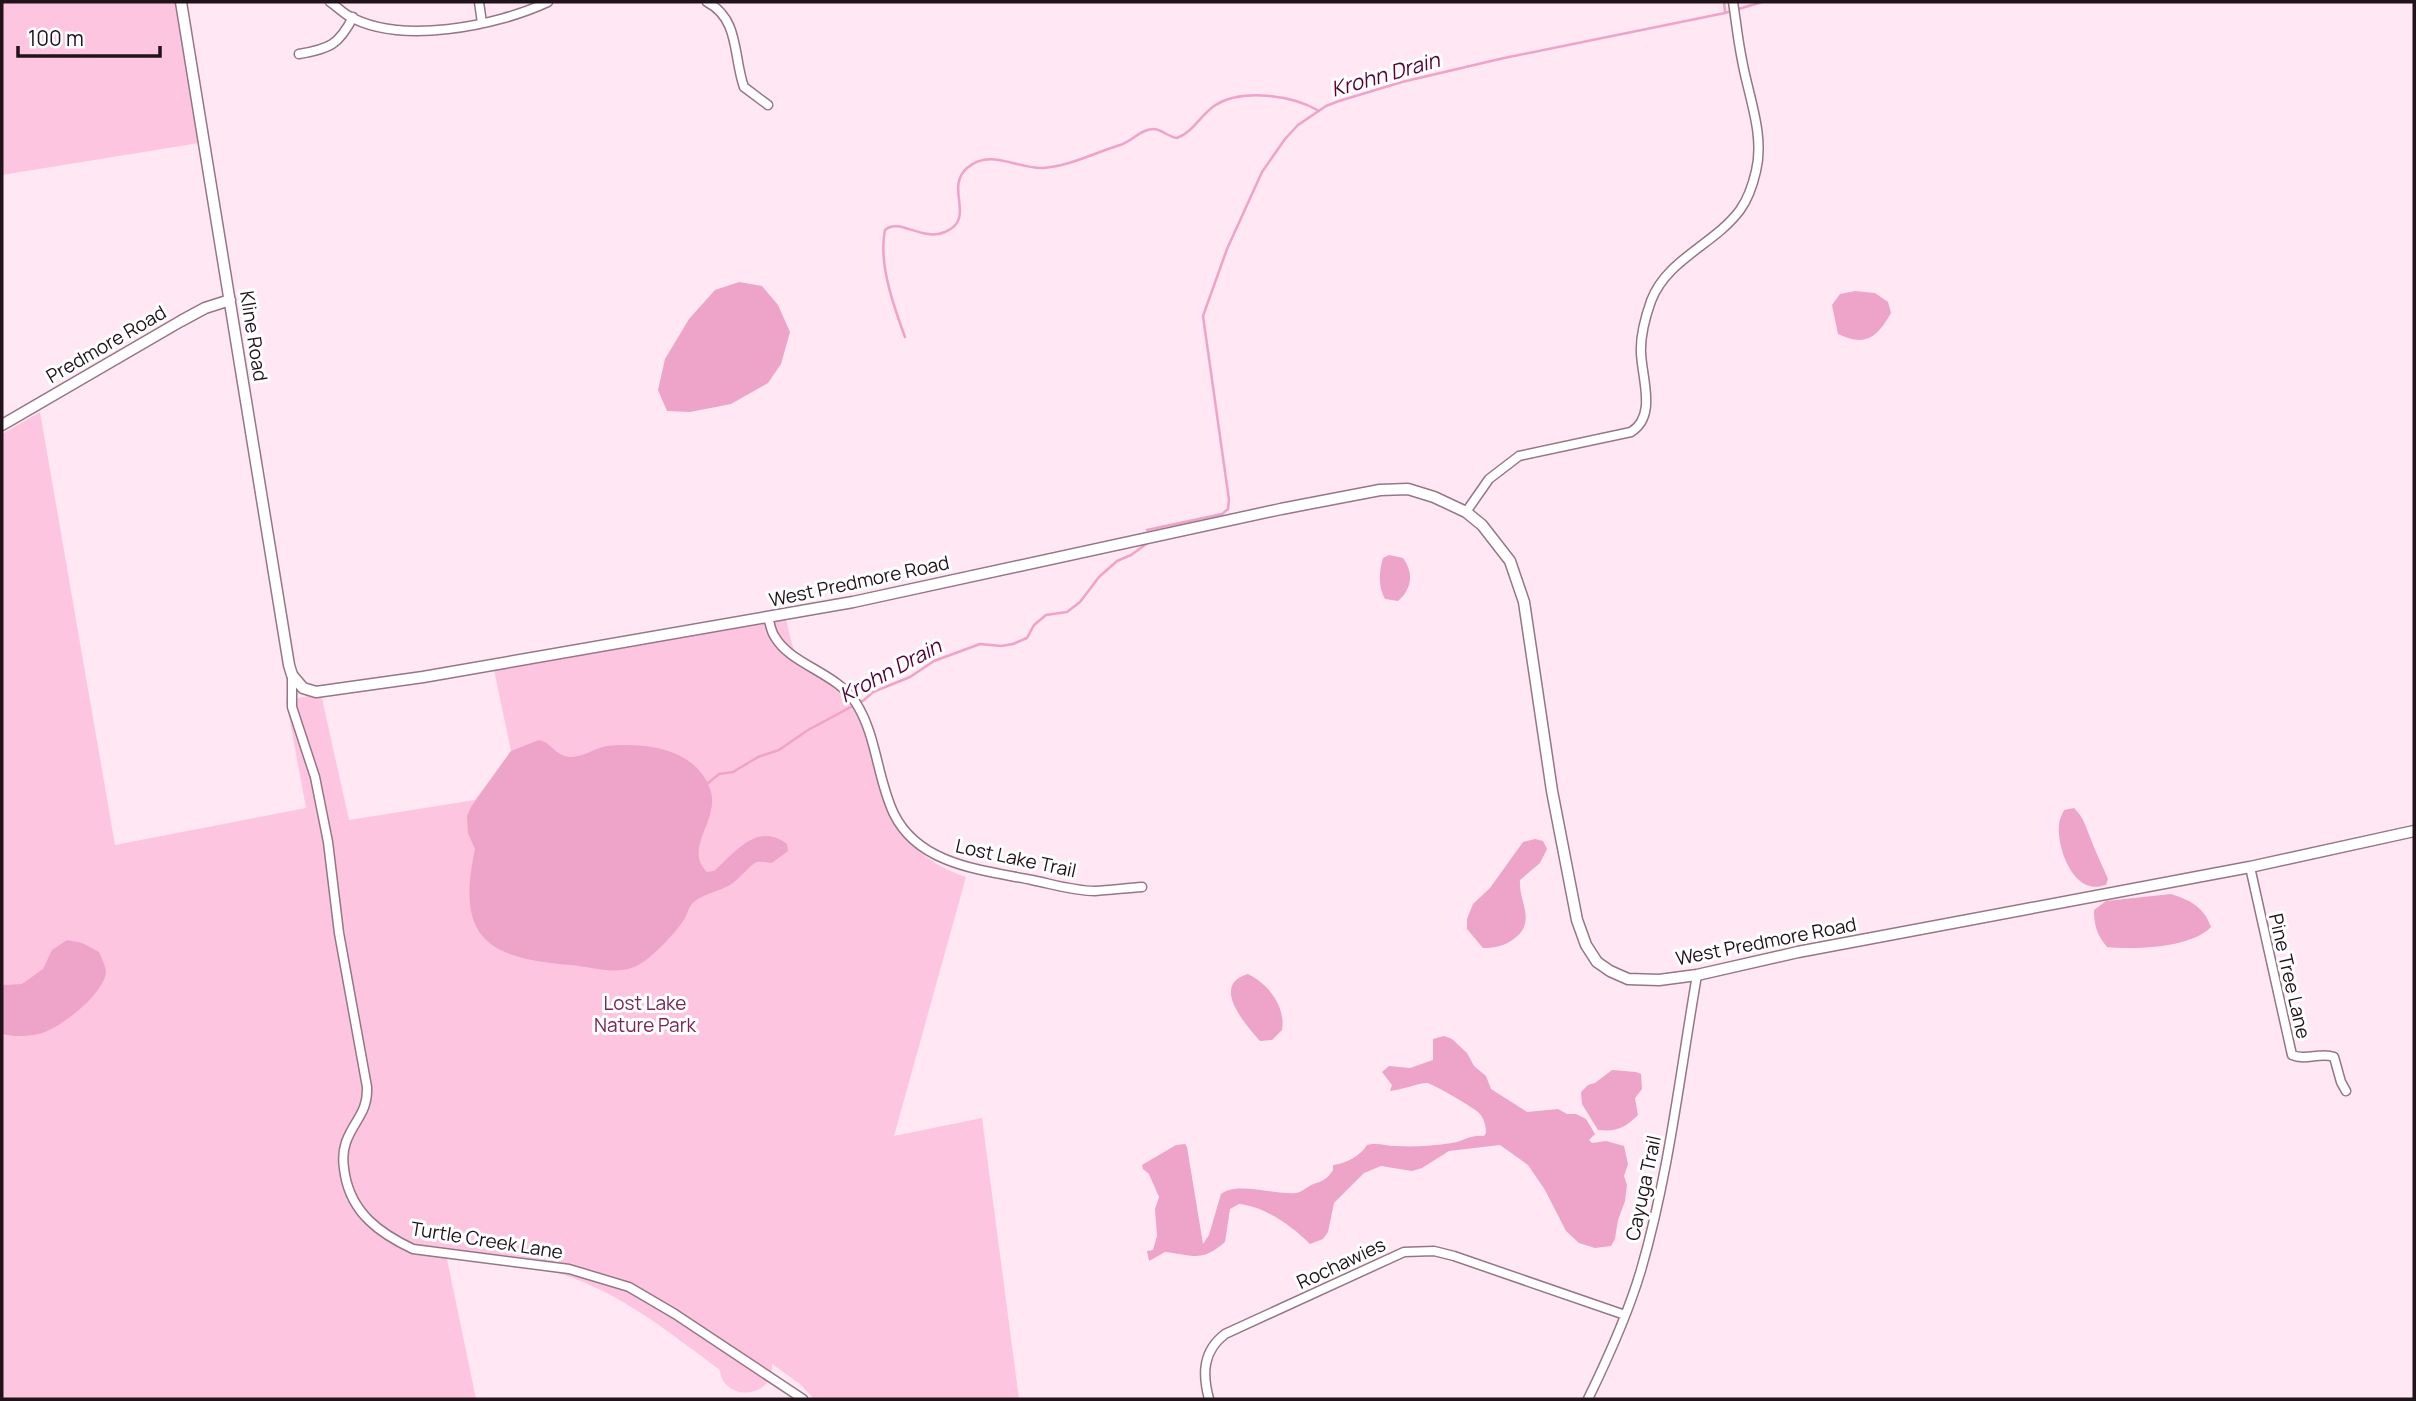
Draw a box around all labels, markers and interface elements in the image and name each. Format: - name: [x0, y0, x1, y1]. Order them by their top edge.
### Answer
- scale bar: [18, 14, 159, 58]
- text: 100 m: [28, 24, 84, 52]
- water label: Krohn Drain: [1327, 45, 1444, 103]
- street label: Kline Road: [234, 289, 274, 383]
- street label: Predmore Road: [41, 299, 171, 389]
- street label: West Predmore Road: [767, 549, 951, 613]
- water label: Krohn Drain: [834, 631, 947, 709]
- street label: Lost Lake Trail: [953, 833, 1079, 883]
- street label: West Predmore Road: [1673, 911, 1859, 971]
- street label: Pine Tree Lane: [2263, 911, 2317, 1041]
- park label: Lost Lake Nature Park: [594, 990, 697, 1038]
- street label: Cayuga Trail: [1619, 1133, 1667, 1243]
- street label: Turtle Creek Lane: [409, 1215, 565, 1265]
- street label: Rochawies: [1292, 1231, 1390, 1295]

